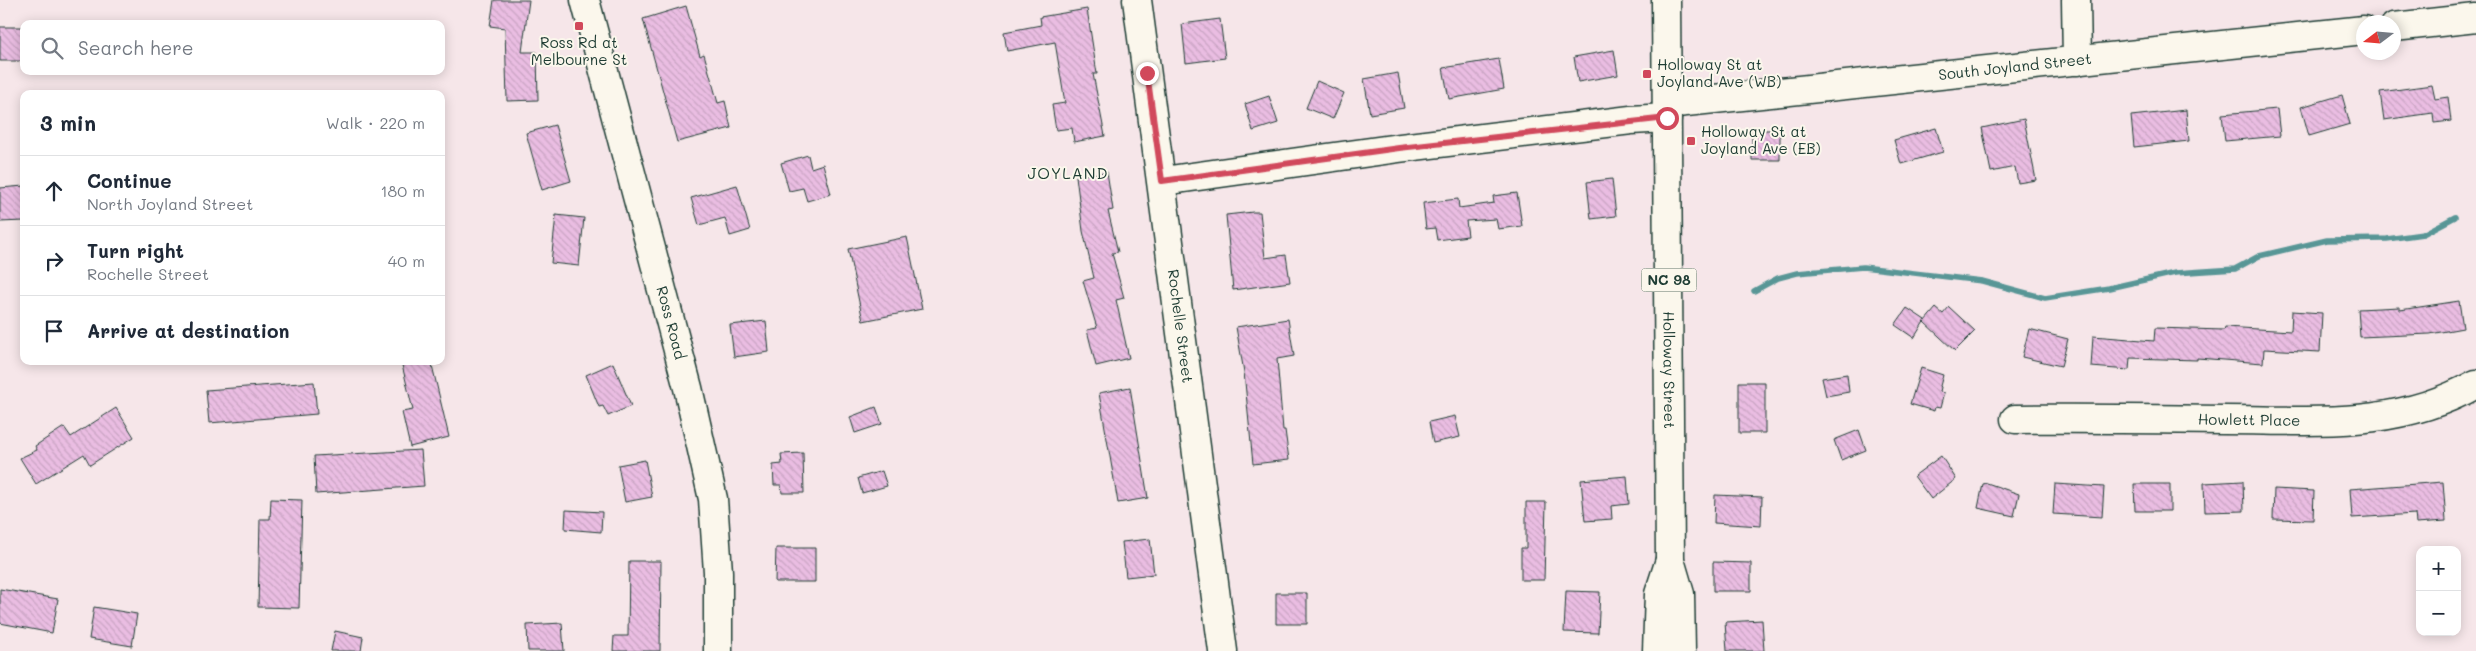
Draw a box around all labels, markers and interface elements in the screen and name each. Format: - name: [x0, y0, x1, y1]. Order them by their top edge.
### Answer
- north arrow: [2356, 15, 2401, 60]
- search box: [20, 20, 445, 75]
- marker: Ross Rd at Melbourne St: [573, 20, 585, 32]
- place label: Ross Rd at Melbourne St: [531, 32, 627, 69]
- icon: search: [38, 34, 66, 62]
- text: Search here: [78, 35, 194, 60]
- street label: South Joyland Street: [1937, 48, 2093, 84]
- place label: Holloway St at Joyland Ave (WB): [1657, 54, 1781, 91]
- route end: [1136, 62, 1159, 85]
- marker: Holloway St at Joyland Ave (WB): [1641, 68, 1653, 80]
- route start: [1656, 107, 1679, 130]
- text: 3 min: [40, 109, 96, 136]
- text: Walk · 220 m: [326, 112, 425, 133]
- place label: Holloway St at Joyland Ave (EB): [1701, 121, 1821, 158]
- marker: Holloway St at Joyland Ave (EB): [1685, 135, 1697, 147]
- district label: JOYLAND: [1027, 162, 1109, 183]
- text: Continue: [87, 168, 172, 193]
- icon: ahead: [40, 177, 68, 205]
- text: 180 m: [380, 180, 425, 201]
- text: North Joyland Street: [87, 193, 253, 214]
- text: Turn right: [87, 238, 184, 263]
- icon: right: [40, 247, 68, 275]
- text: 40 m: [388, 250, 425, 271]
- text: Rochelle Street: [87, 263, 209, 284]
- street label: Rochelle Street: [1164, 268, 1198, 384]
- road number: NC 98: [1642, 268, 1696, 292]
- street label: Ross Road: [652, 284, 691, 362]
- street label: Holloway Street: [1659, 311, 1680, 429]
- icon: arrive: [40, 317, 68, 345]
- text: Arrive at destination: [87, 318, 290, 343]
- street label: Howlett Place: [2198, 409, 2300, 430]
- map controls: [2416, 546, 2461, 636]
- button: +: [2416, 546, 2461, 591]
- button: −: [2416, 591, 2461, 636]

